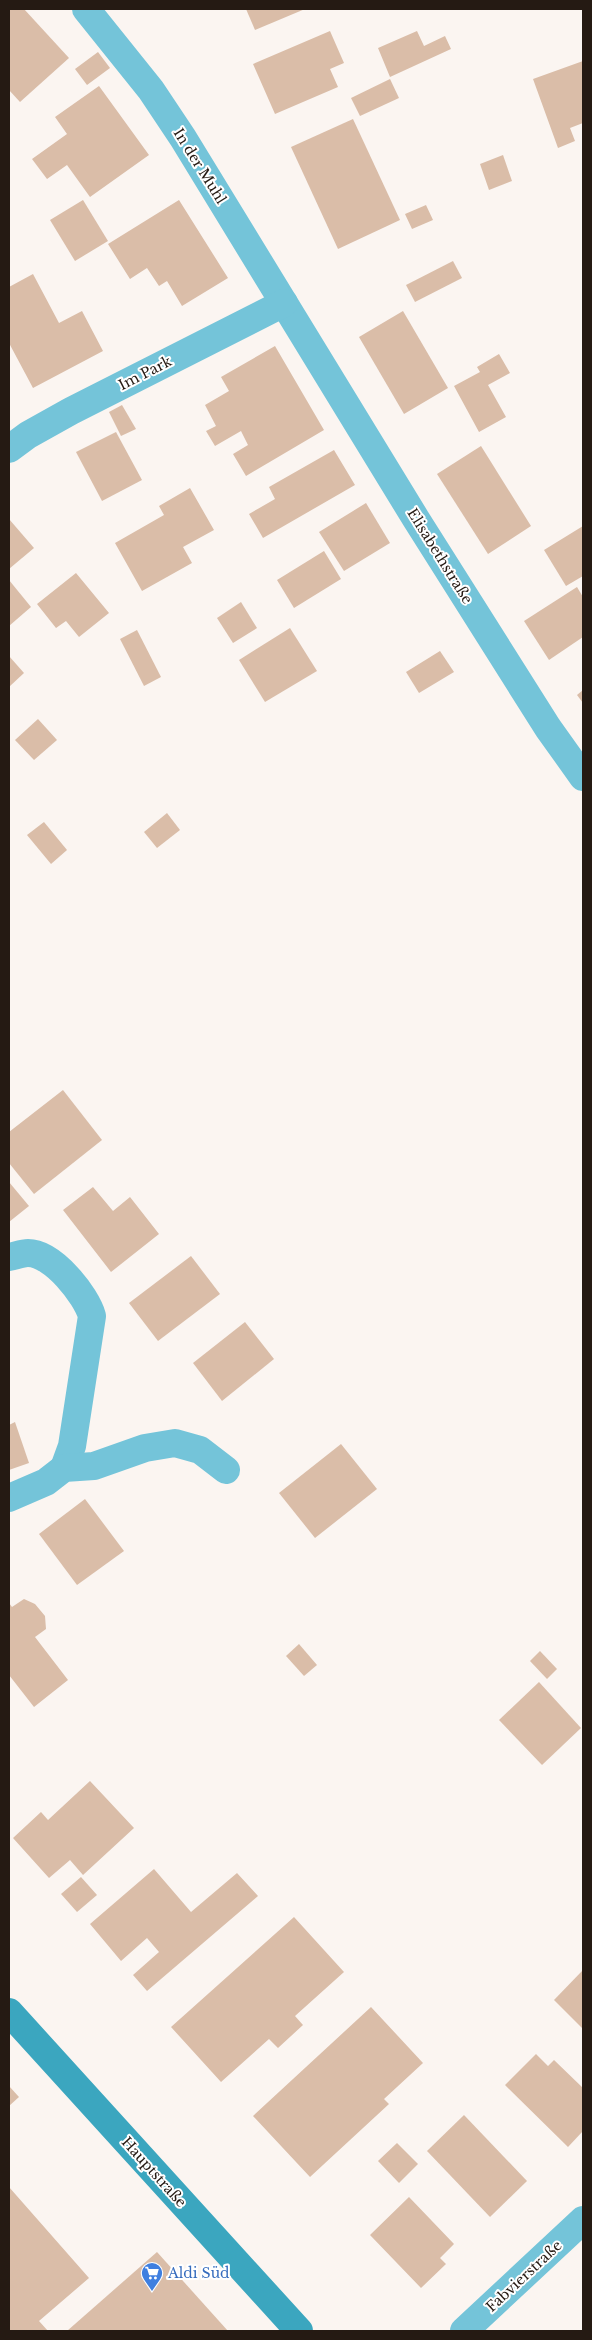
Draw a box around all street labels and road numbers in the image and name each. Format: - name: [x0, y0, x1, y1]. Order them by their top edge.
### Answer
- street label: In der Muhl: [170, 125, 231, 208]
- street label: Im Park: [115, 352, 175, 394]
- street label: Elisabethstraße: [403, 505, 477, 607]
- street label: Hauptstraße: [118, 2133, 190, 2211]
- street label: Fabvierstraße: [482, 2236, 566, 2316]

